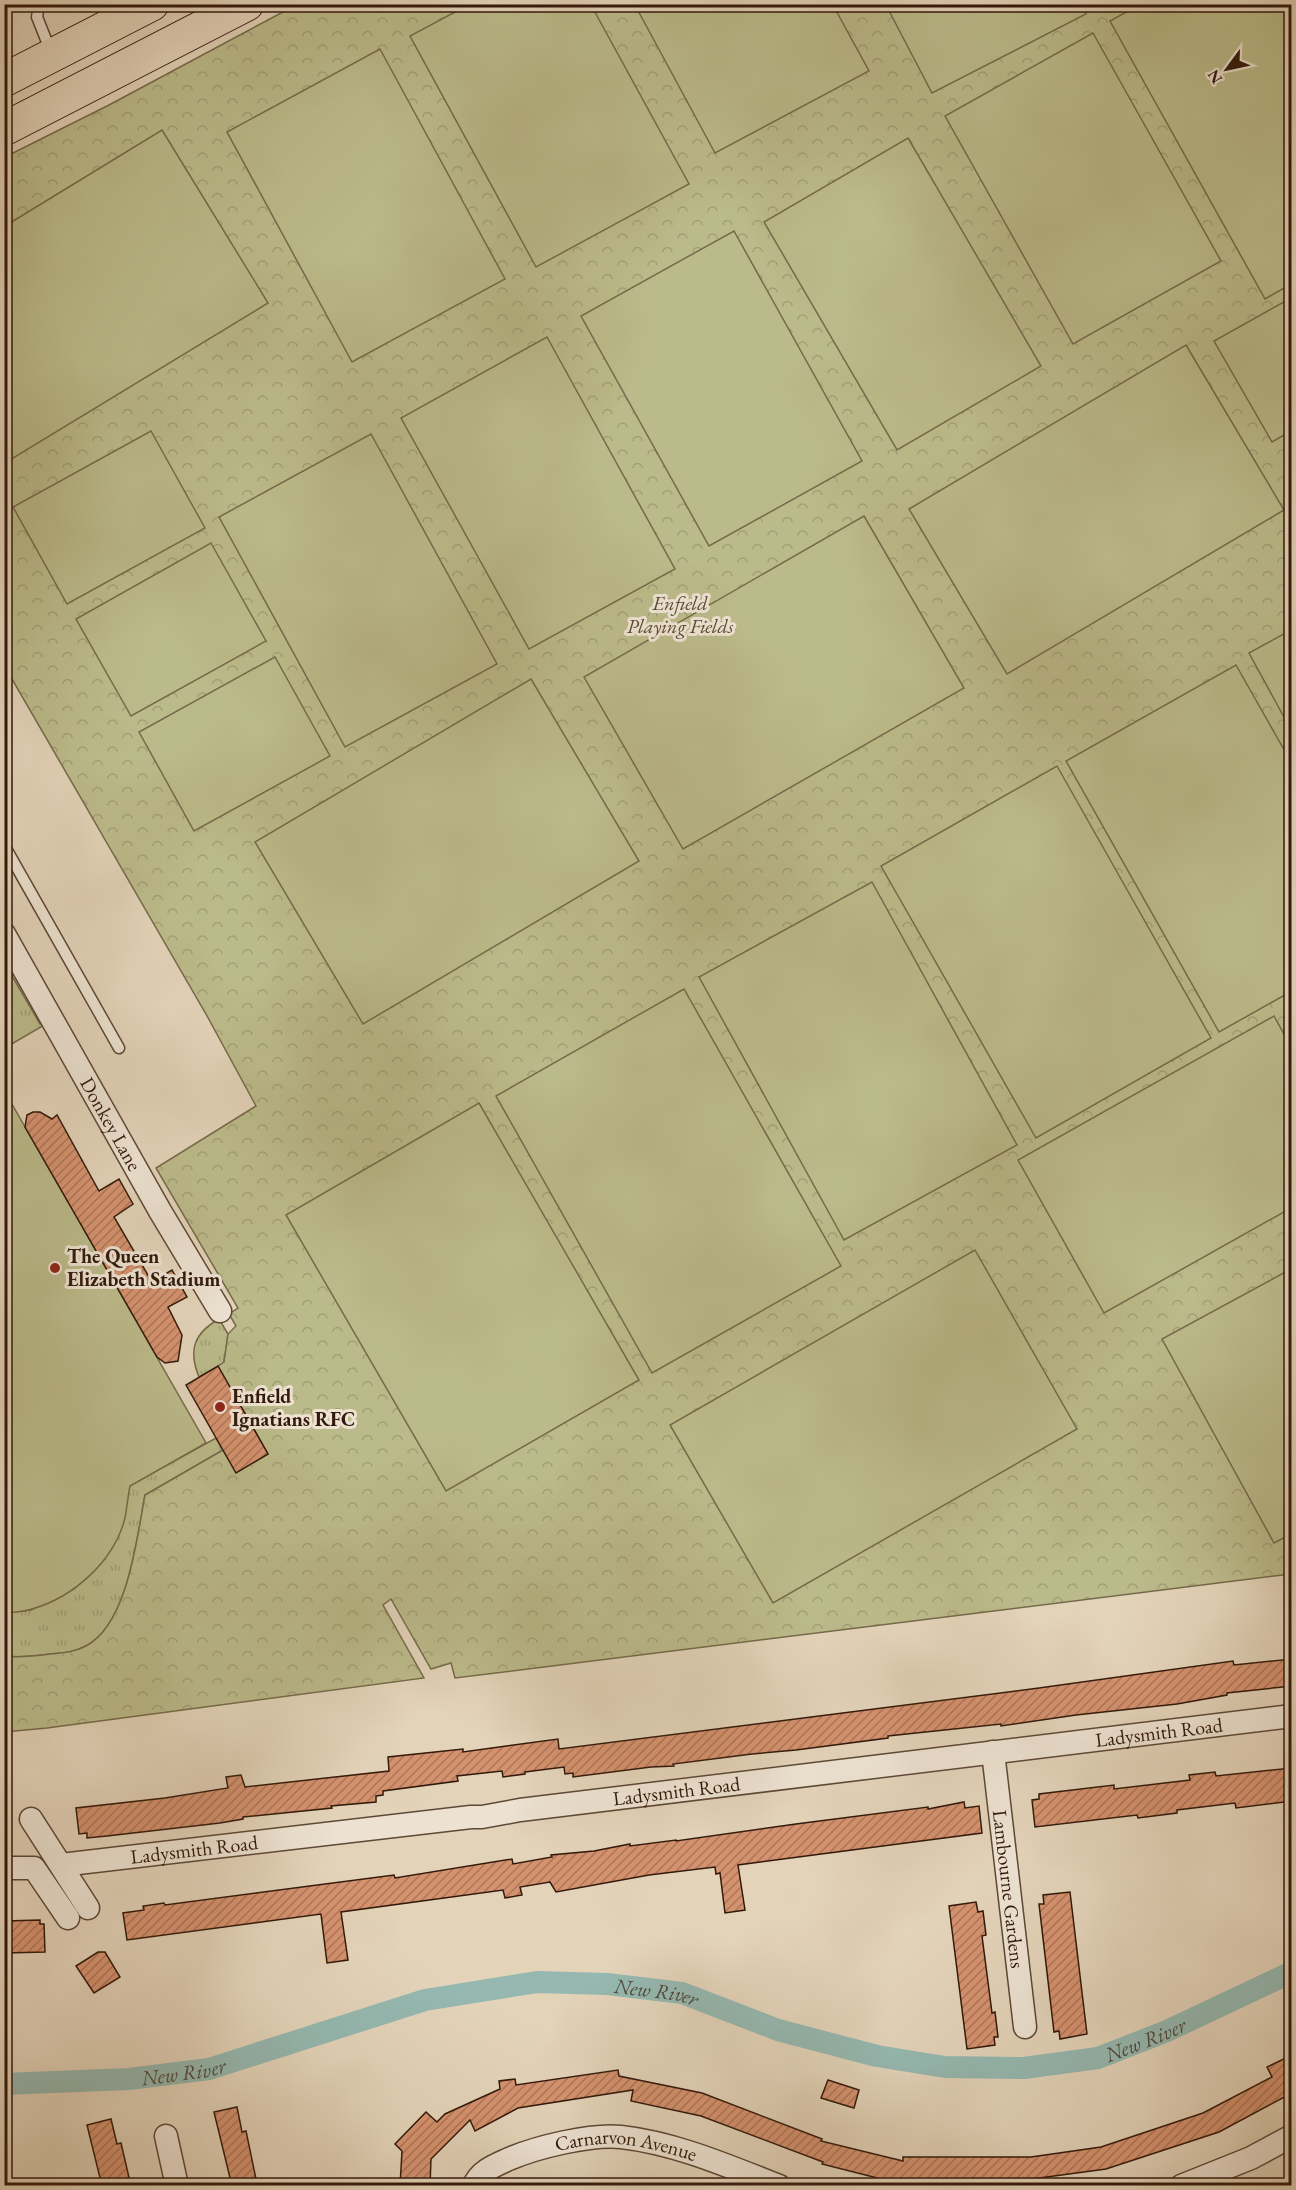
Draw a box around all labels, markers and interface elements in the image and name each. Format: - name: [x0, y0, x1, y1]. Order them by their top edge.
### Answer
- north arrow: [1197, 39, 1257, 99]
- text: N: [1202, 66, 1227, 88]
- park label: Enfield Playing Fields: [627, 590, 734, 639]
- street label: Donkey Lane: [74, 1072, 148, 1176]
- place label: The Queen Elizabeth Stadium: [67, 1243, 220, 1292]
- marker: The Queen Elizabeth Stadium: [48, 1261, 62, 1275]
- place label: Enfield Ignatians RFC: [232, 1383, 355, 1432]
- marker: Enfield Ignatians RFC: [213, 1400, 227, 1414]
- street label: Ladysmith Road: [1094, 1711, 1225, 1753]
- street label: Ladysmith Road: [611, 1770, 742, 1812]
- street label: Lambourne Gardens: [987, 1808, 1031, 1970]
- street label: Ladysmith Road: [129, 1829, 260, 1870]
- water label: New River: [612, 1971, 704, 2012]
- water label: New River: [1100, 2010, 1191, 2068]
- water label: New River: [139, 2051, 230, 2091]
- street label: Carnarvon Avenue: [552, 2124, 701, 2167]

